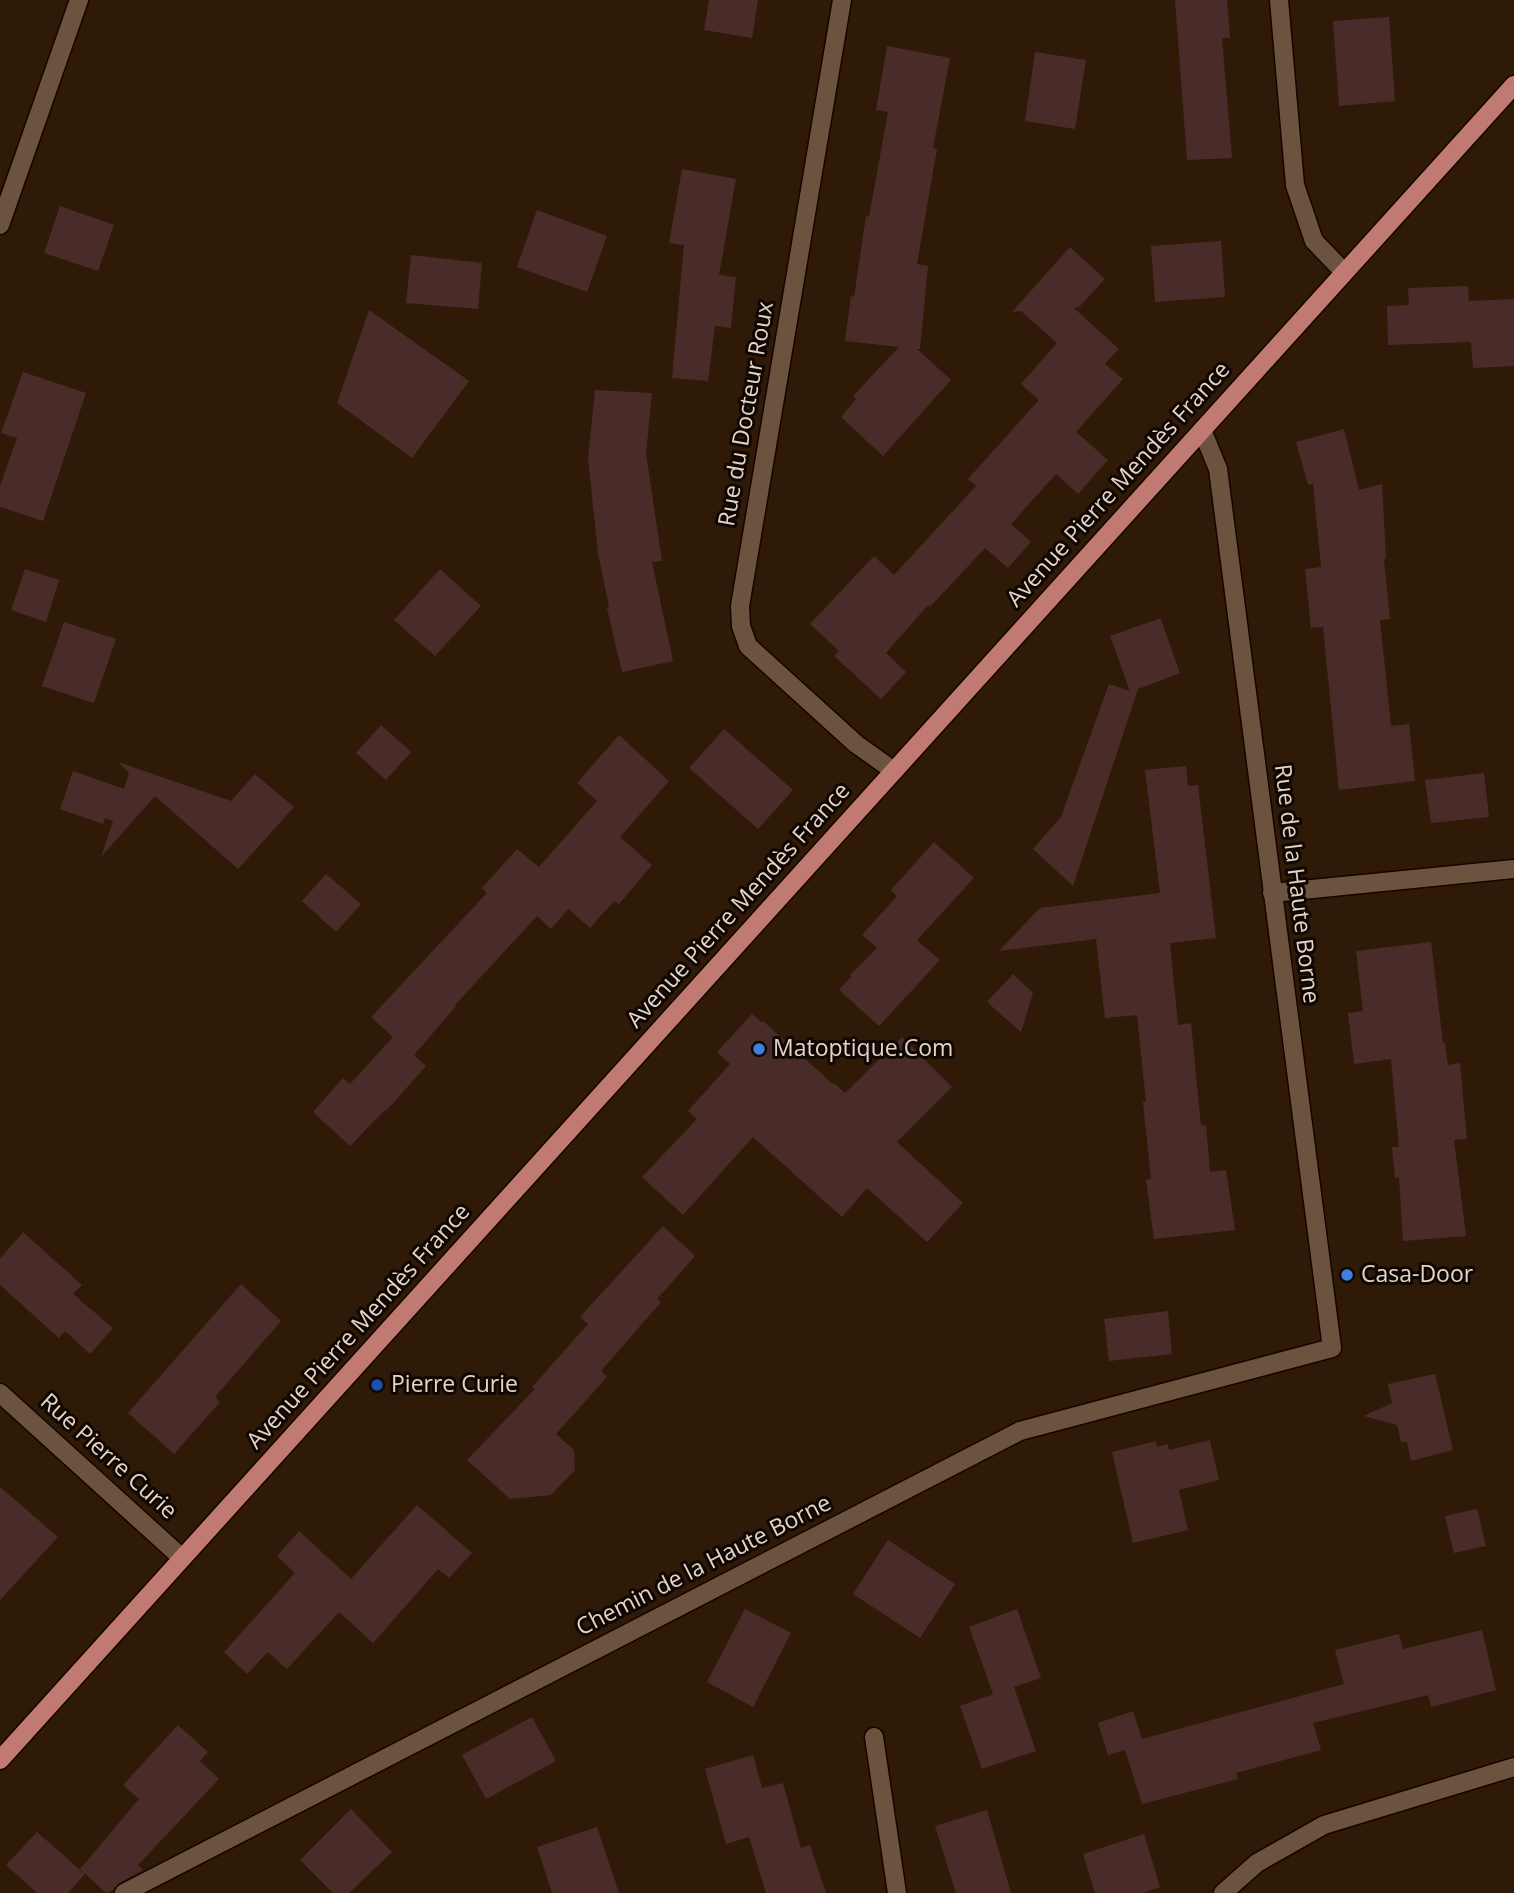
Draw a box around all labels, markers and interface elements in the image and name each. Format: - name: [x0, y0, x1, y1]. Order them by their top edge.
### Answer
- street label: Rue du Docteur Roux: [714, 300, 780, 528]
- street label: Avenue Pierre Mendès France: [1002, 357, 1236, 613]
- street label: Rue de la Haute Borne: [1268, 763, 1324, 1005]
- street label: Avenue Pierre Mendès France: [622, 778, 856, 1034]
- place label: Matoptique.Com: [773, 1035, 953, 1063]
- marker: Matoptique.Com: [751, 1041, 767, 1057]
- street label: Avenue Pierre Mendès France: [242, 1199, 476, 1455]
- place label: Casa-Door: [1361, 1261, 1473, 1289]
- marker: Casa-Door: [1339, 1267, 1355, 1283]
- place label: Pierre Curie: [391, 1371, 518, 1399]
- marker: Pierre Curie: [369, 1377, 385, 1393]
- street label: Rue Pierre Curie: [34, 1388, 182, 1526]
- street label: Chemin de la Haute Borne: [572, 1490, 836, 1642]

